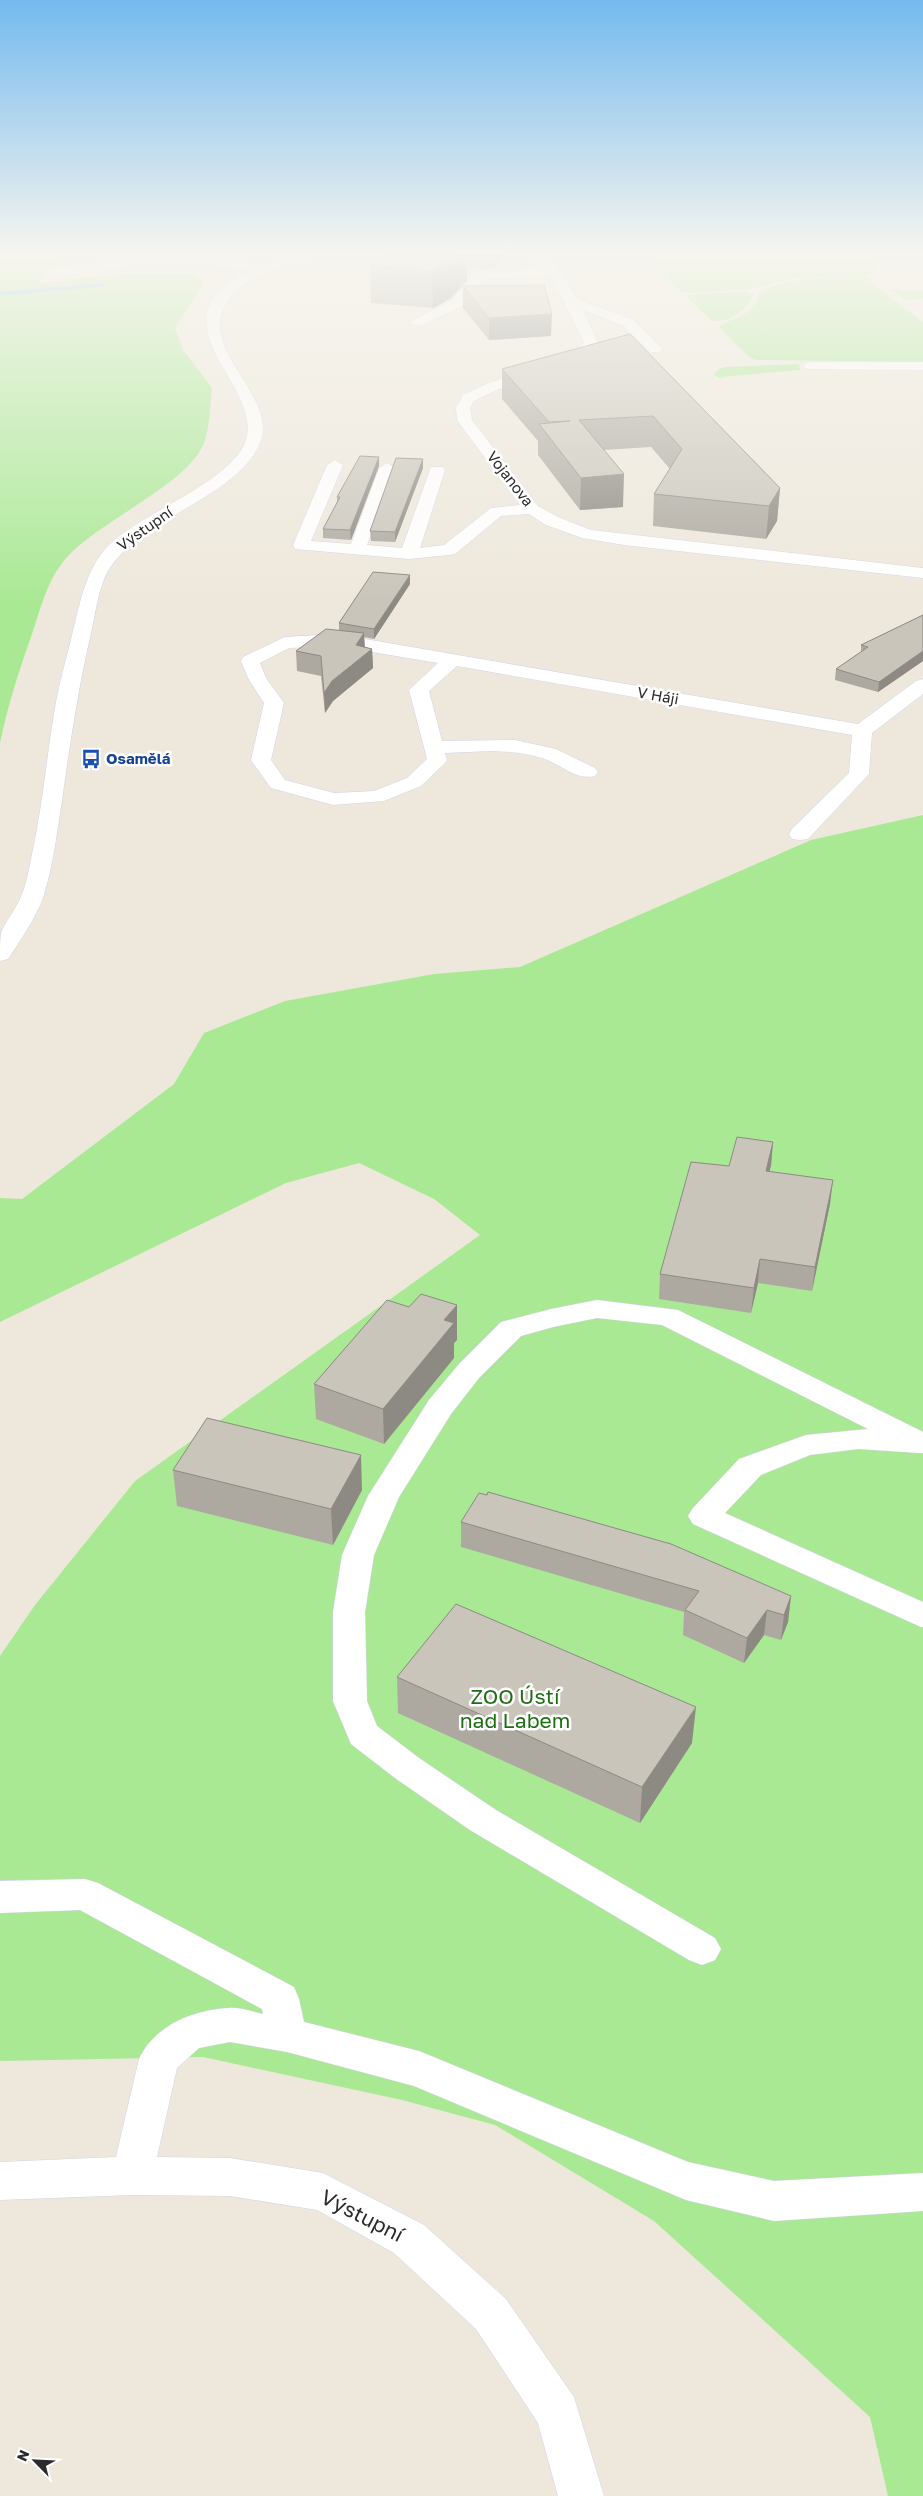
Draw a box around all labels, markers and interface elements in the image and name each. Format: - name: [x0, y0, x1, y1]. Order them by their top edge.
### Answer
- street label: Vojanova: [484, 447, 538, 510]
- street label: Výstupní: [113, 502, 177, 554]
- street label: V Háji: [636, 683, 680, 708]
- bus stop icon: Osamělá: [80, 748, 102, 770]
- place label: Osamělá: [106, 749, 171, 767]
- park label: ZOO Ústí nad Labem: [460, 1683, 570, 1733]
- street label: Výstupní: [317, 2183, 409, 2248]
- north arrow: [10, 2436, 60, 2486]
- text: N: [13, 2447, 33, 2464]

